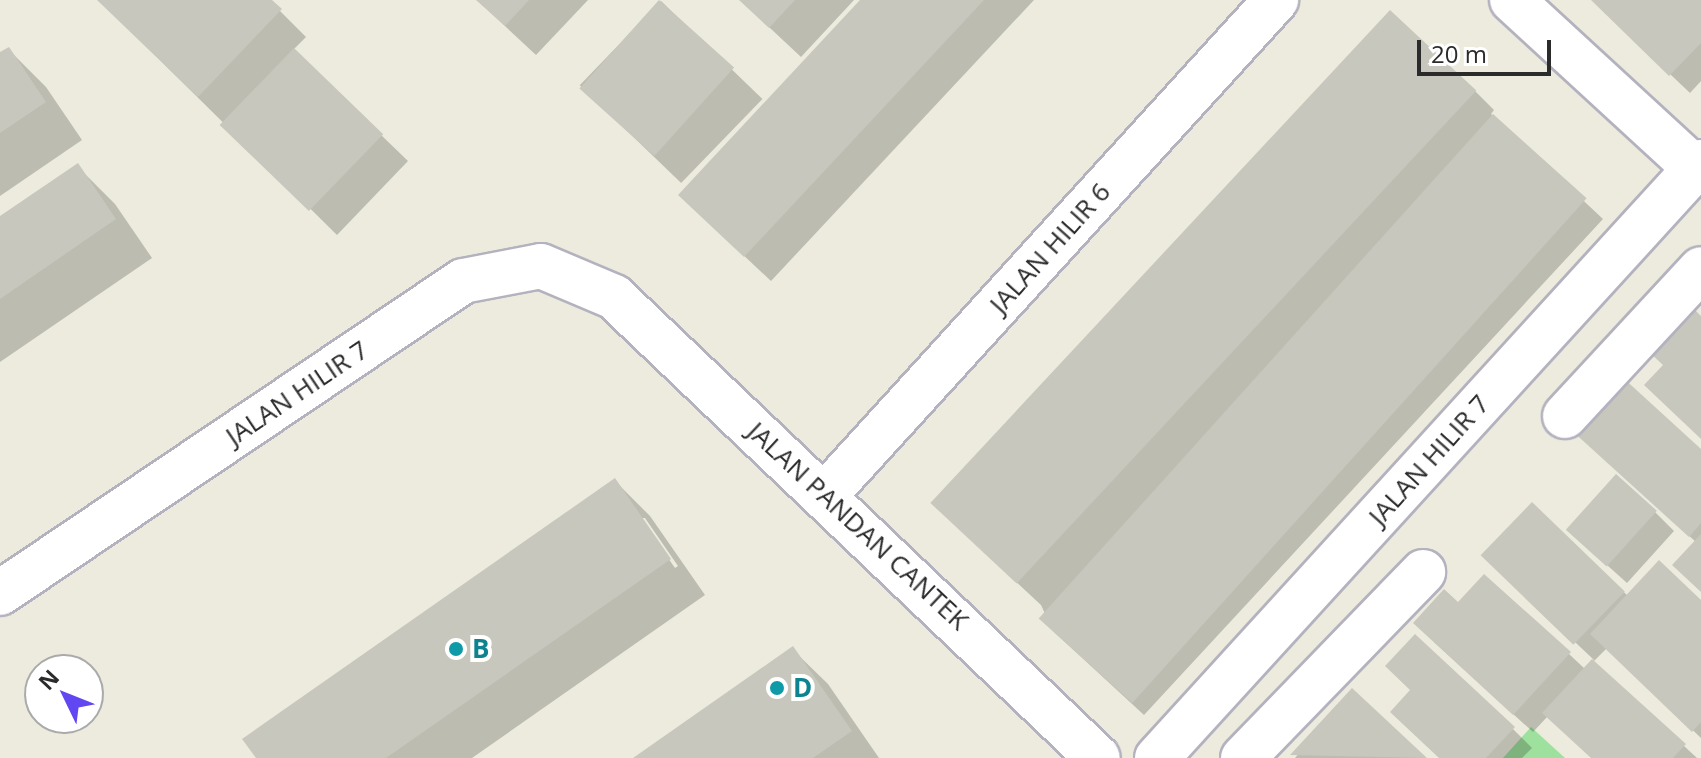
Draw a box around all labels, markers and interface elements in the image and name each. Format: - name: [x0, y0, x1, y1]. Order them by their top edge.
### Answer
- scale bar: [1421, 24, 1555, 74]
- text: 20 m: [1431, 37, 1487, 70]
- street label: JALAN HILIR 6: [983, 176, 1117, 320]
- street label: JALAN HILIR 7: [220, 334, 374, 452]
- street label: JALAN HILIR 7: [1362, 388, 1496, 532]
- street label: JALAN PANDAN CANTEK: [741, 416, 975, 636]
- place label: B: [472, 633, 489, 665]
- marker: B: [447, 640, 465, 658]
- north arrow: [24, 654, 104, 734]
- text: N: [31, 662, 65, 696]
- place label: D: [793, 672, 812, 704]
- marker: D: [768, 679, 786, 697]

